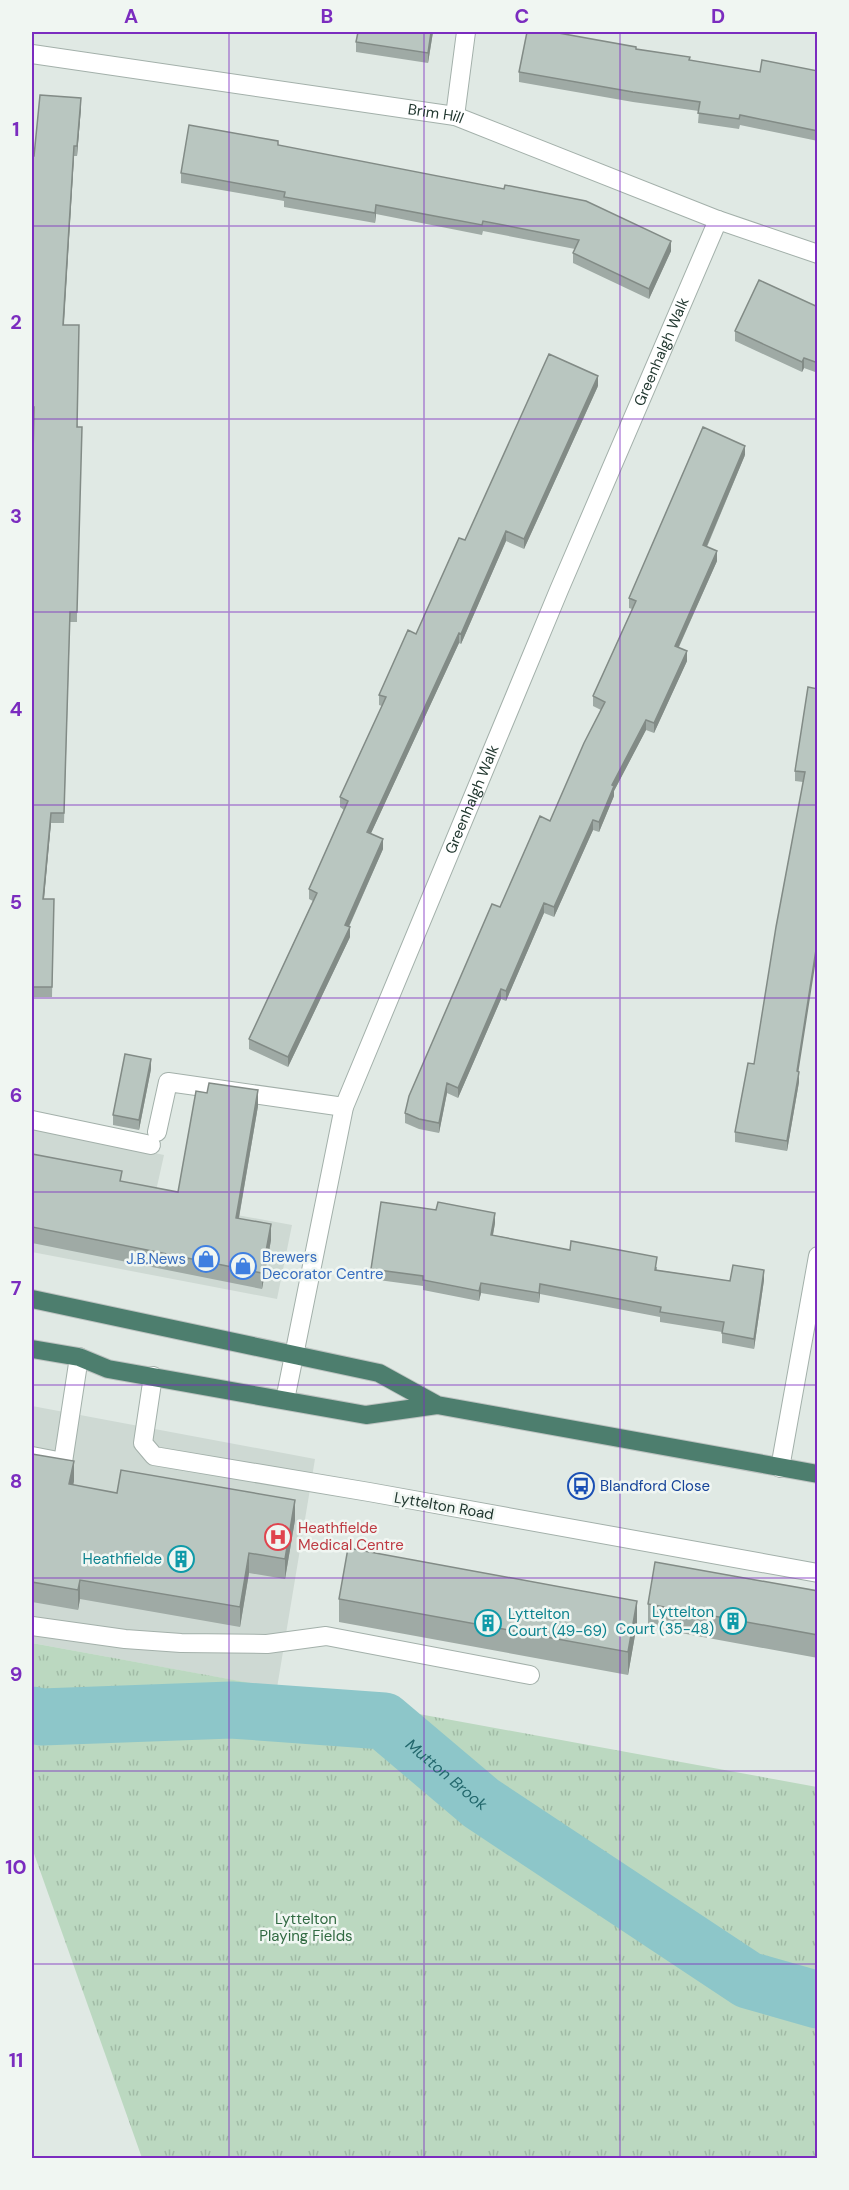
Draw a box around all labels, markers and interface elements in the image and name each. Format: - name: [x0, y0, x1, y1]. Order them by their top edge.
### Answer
- text: A: [124, 3, 138, 29]
- text: B: [321, 3, 333, 29]
- text: C: [515, 3, 529, 29]
- text: D: [711, 3, 725, 29]
- street label: Brim Hill: [406, 99, 467, 128]
- text: 1: [12, 116, 20, 142]
- street label: Greenhalgh Walk: [629, 294, 694, 409]
- text: 2: [10, 309, 22, 335]
- text: 3: [10, 503, 22, 529]
- text: 4: [10, 696, 23, 722]
- street label: Greenhalgh Walk: [440, 741, 504, 857]
- text: 5: [10, 889, 22, 915]
- text: 6: [10, 1082, 22, 1108]
- shop icon: J.B.News: [191, 1244, 221, 1274]
- place label: Brewers Decorator Centre: [262, 1247, 383, 1284]
- place label: J.B.News: [126, 1249, 186, 1269]
- shop icon: Brewers Decorator Centre: [228, 1251, 258, 1281]
- text: 7: [11, 1275, 22, 1301]
- text: 8: [10, 1468, 22, 1494]
- bus stop icon: Blandford Close: [566, 1471, 596, 1501]
- place label: Blandford Close: [600, 1476, 710, 1496]
- street label: Lyttelton Road: [393, 1487, 495, 1525]
- place label: Heathfielde Medical Centre: [298, 1518, 404, 1555]
- hospital icon: Heathfielde Medical Centre: [263, 1522, 293, 1552]
- building icon: Heathfielde: [166, 1544, 196, 1574]
- place label: Heathfielde: [83, 1549, 162, 1569]
- place label: Lyttelton Court (35-48): [615, 1602, 714, 1639]
- place label: Lyttelton Court (49-69): [508, 1604, 607, 1641]
- building icon: Lyttelton Court (35-48): [718, 1606, 748, 1636]
- building icon: Lyttelton Court (49-69): [473, 1608, 503, 1638]
- text: 9: [10, 1661, 22, 1687]
- water label: Mutton Brook: [401, 1734, 492, 1816]
- text: 10: [5, 1854, 27, 1880]
- park label: Lyttelton Playing Fields: [259, 1909, 353, 1946]
- text: 11: [9, 2047, 23, 2073]

